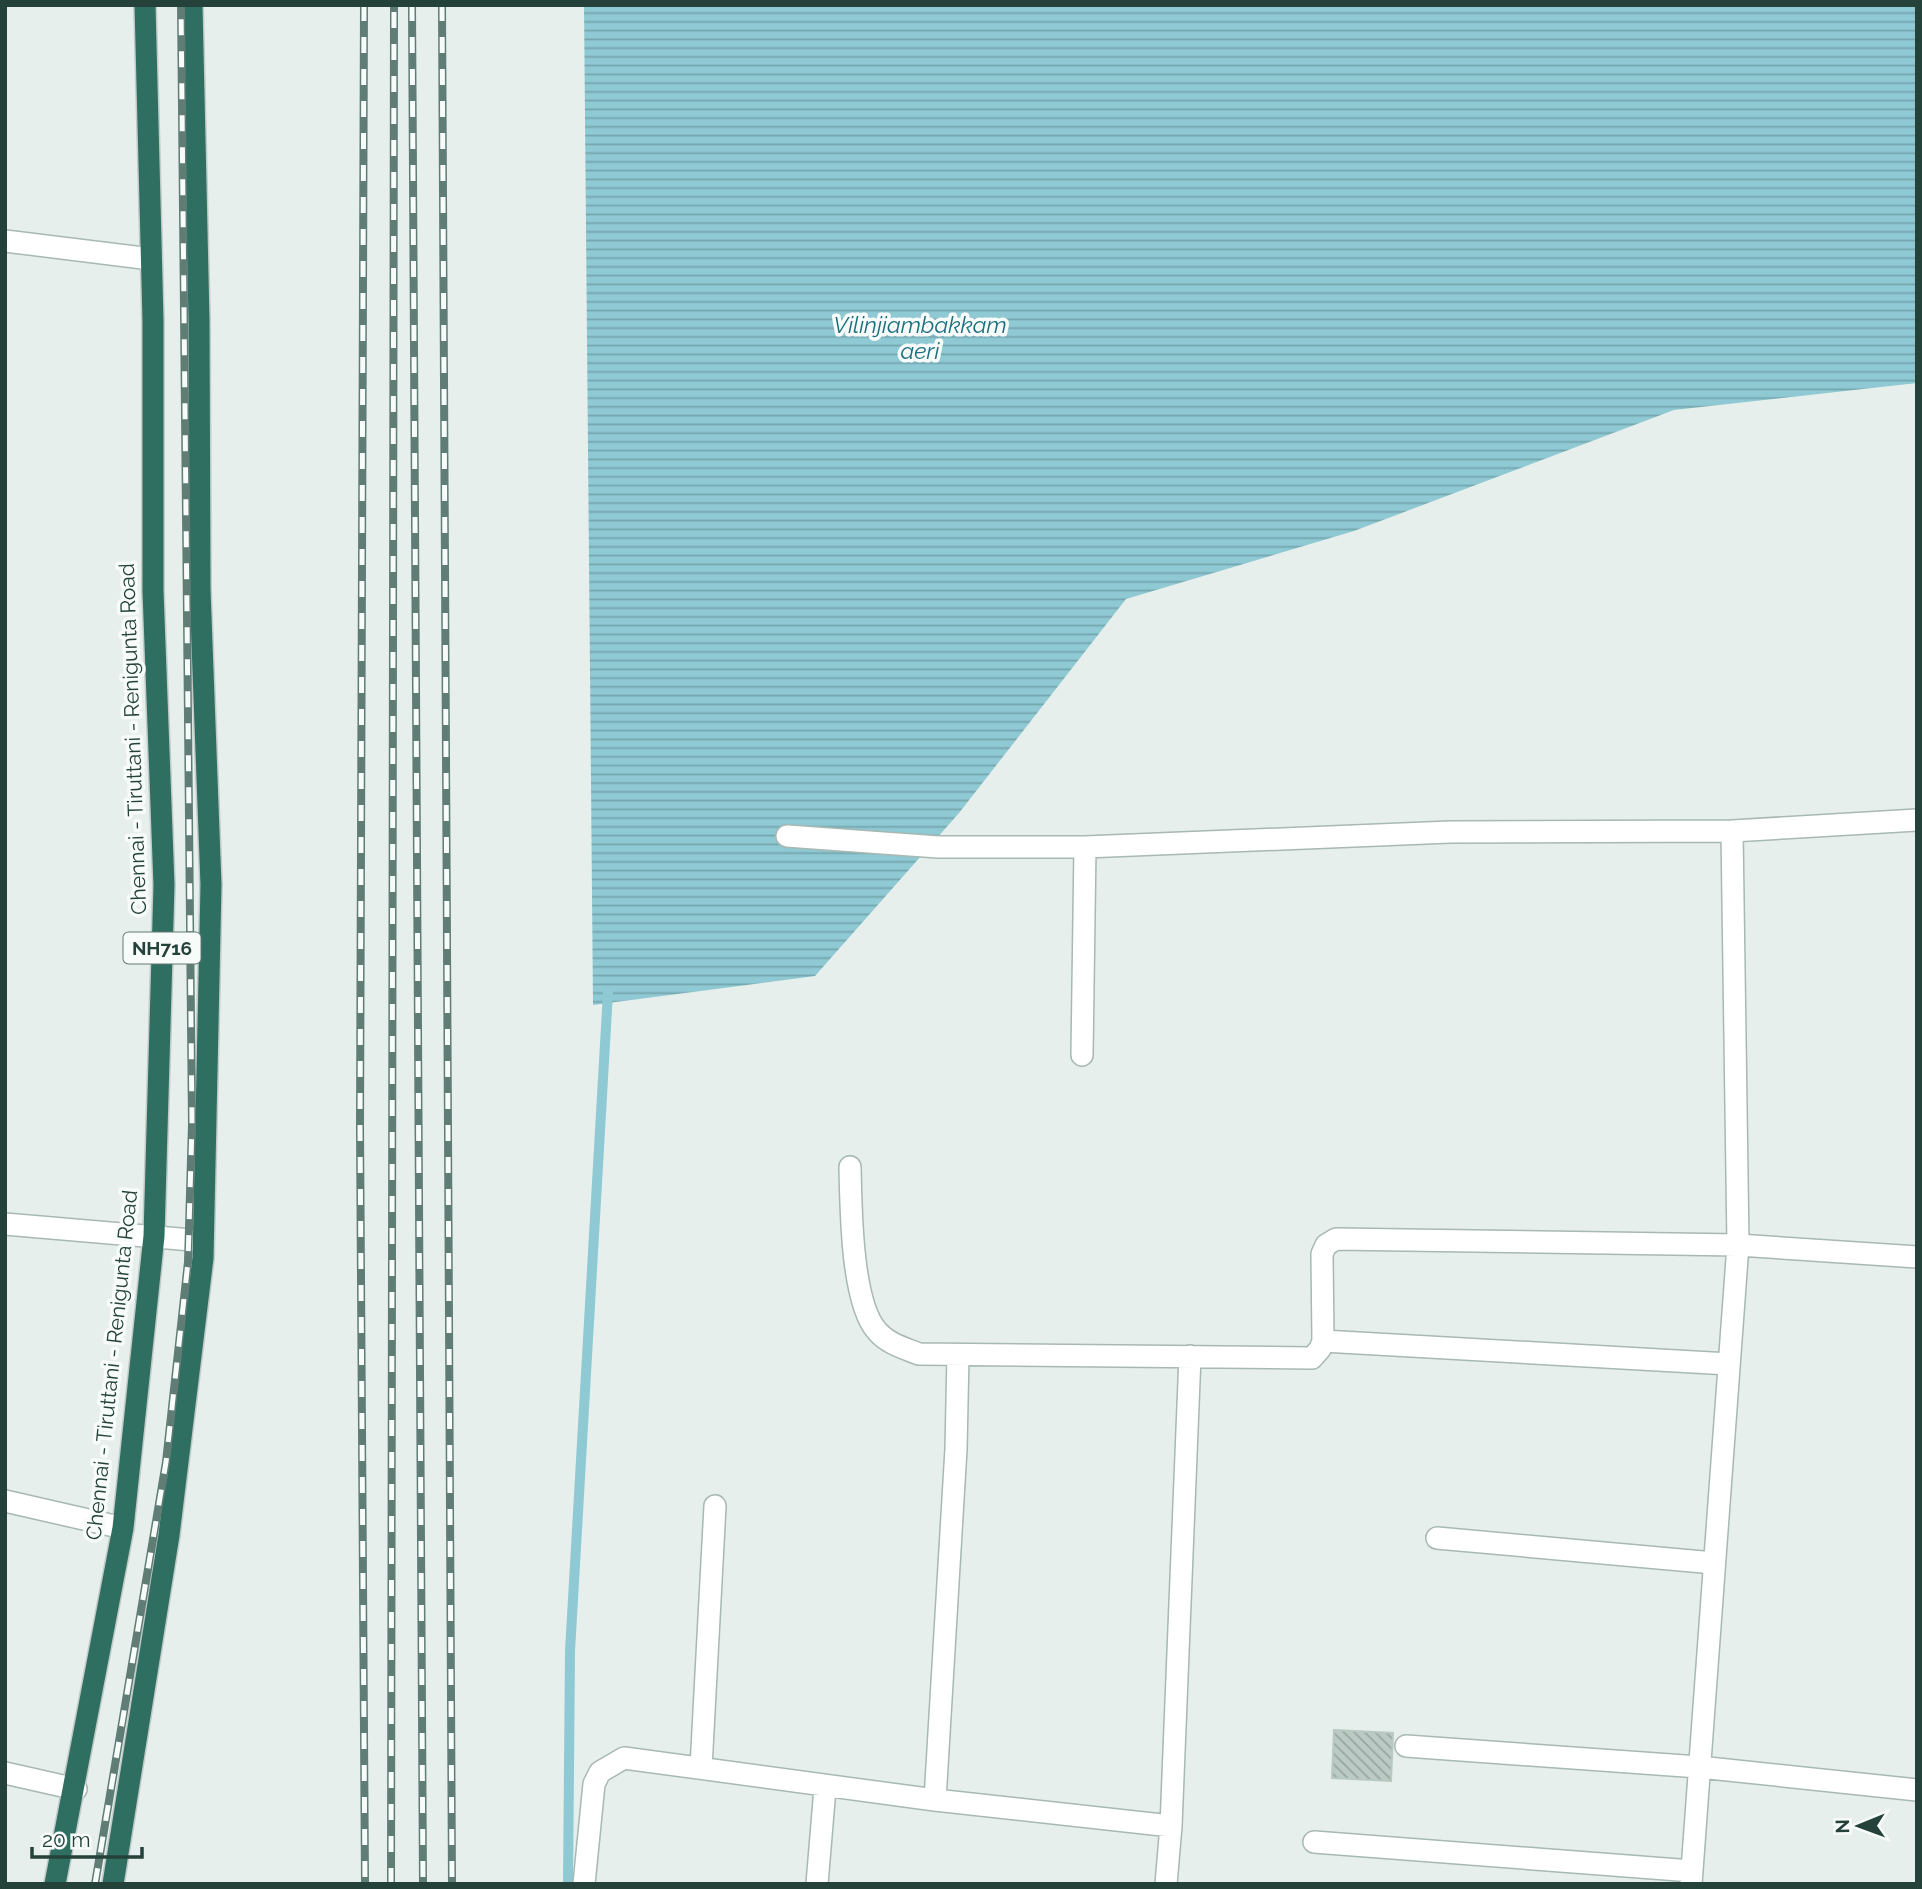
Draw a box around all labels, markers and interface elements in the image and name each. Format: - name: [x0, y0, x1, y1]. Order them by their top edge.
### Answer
- water label: Vilinjiambakkam aeri: [833, 311, 1007, 364]
- street label: Chennai - Tiruttani - Renigunta Road: [114, 563, 151, 915]
- road number: NH716: [124, 932, 200, 964]
- street label: Chennai - Tiruttani - Renigunta Road: [81, 1189, 142, 1541]
- north arrow: [1824, 1791, 1894, 1861]
- scale bar: [32, 1815, 142, 1859]
- text: N: [1831, 1819, 1853, 1834]
- text: 20 m: [42, 1827, 90, 1852]

